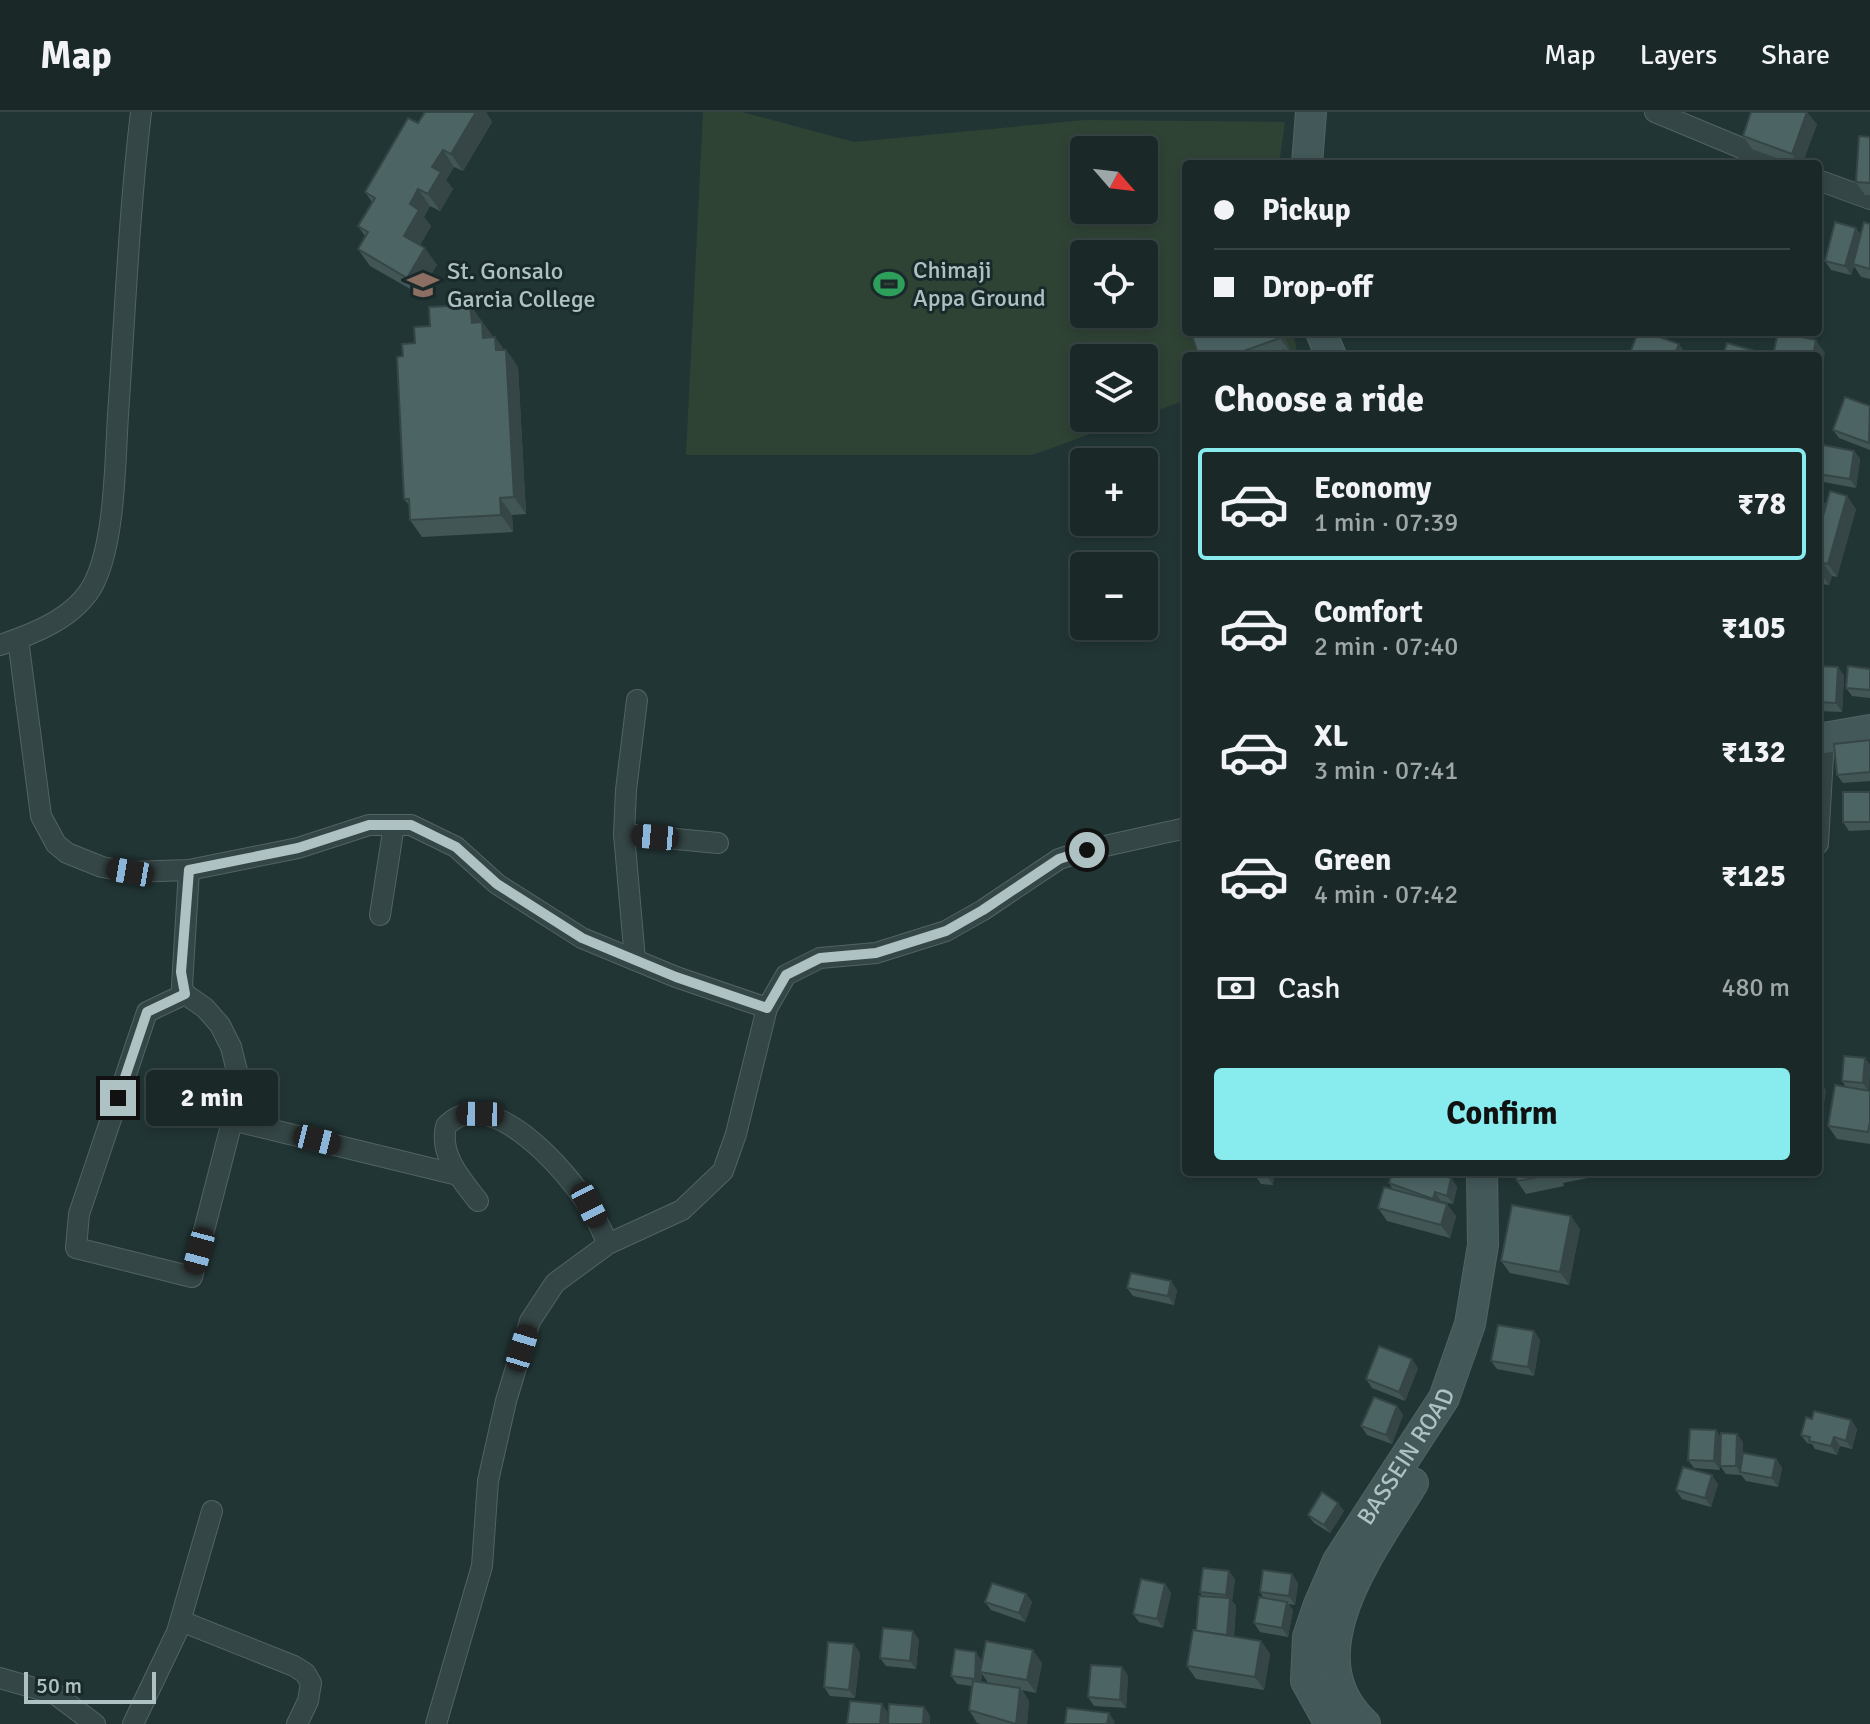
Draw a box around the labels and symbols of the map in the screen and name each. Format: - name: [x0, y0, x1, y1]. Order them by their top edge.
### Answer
- north arrow: [1070, 136, 1158, 224]
- place label: Chimaji Appa Ground: [913, 255, 1046, 313]
- place label: St. Gonsalo Garcia College: [447, 256, 596, 314]
- sports icon: Chimaji Appa Ground: [872, 267, 906, 301]
- school or university icon: St. Gonsalo Garcia College: [406, 268, 440, 302]
- car: [630, 823, 680, 851]
- route start: [1069, 832, 1105, 868]
- car: [104, 856, 156, 888]
- callout: 2 min: [146, 1070, 278, 1126]
- route end: [100, 1080, 136, 1116]
- car: [456, 1102, 504, 1126]
- car: [291, 1123, 343, 1157]
- car: [567, 1178, 611, 1232]
- car: [181, 1225, 217, 1277]
- car: [504, 1322, 540, 1374]
- street label: BASSEIN ROAD: [1350, 1384, 1461, 1531]
- scale bar: [24, 1668, 156, 1704]

